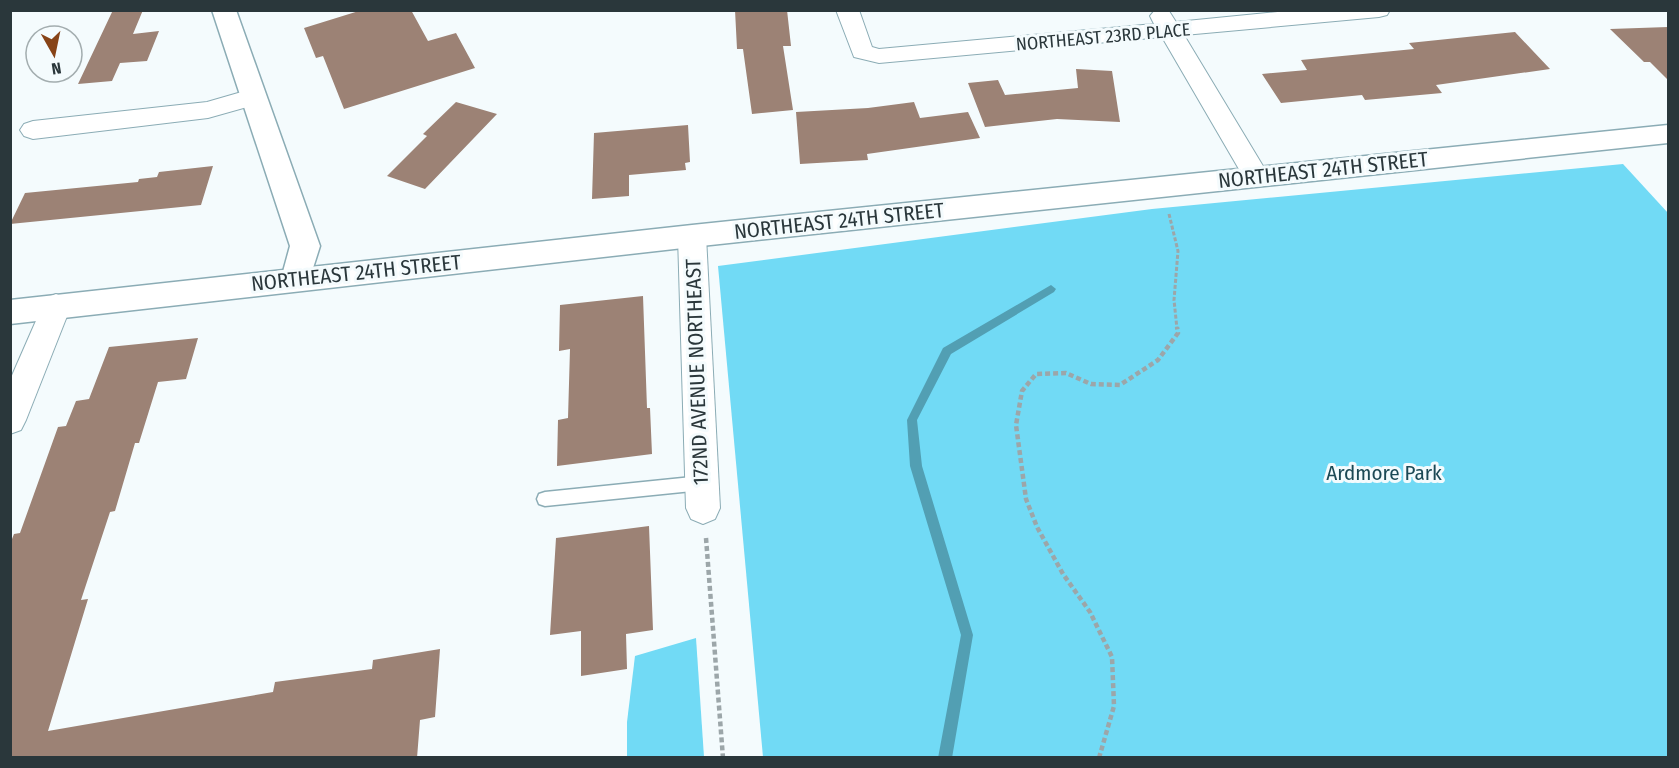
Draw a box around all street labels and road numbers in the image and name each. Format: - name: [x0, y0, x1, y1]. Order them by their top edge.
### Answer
- street label: NORTHEAST 23RD PLACE: [1015, 18, 1191, 56]
- street label: NORTHEAST 24TH STREET: [1217, 146, 1429, 194]
- street label: NORTHEAST 24TH STREET: [733, 197, 945, 245]
- street label: NORTHEAST 24TH STREET: [250, 249, 462, 297]
- street label: 172ND AVENUE NORTHEAST: [680, 258, 714, 486]

